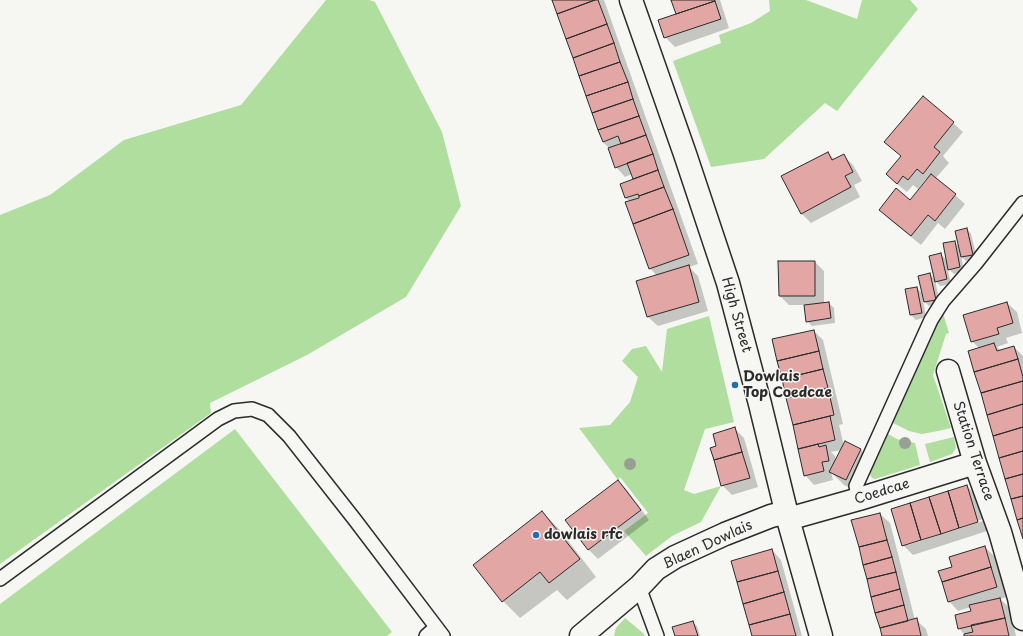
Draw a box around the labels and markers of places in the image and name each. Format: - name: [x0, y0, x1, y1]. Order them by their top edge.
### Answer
- place label: Dowlais Top Coedcae: [743, 369, 832, 402]
- marker: Dowlais Top Coedcae: [730, 380, 740, 390]
- place label: dowlais rfc: [544, 527, 623, 543]
- marker: dowlais rfc: [531, 530, 541, 540]

